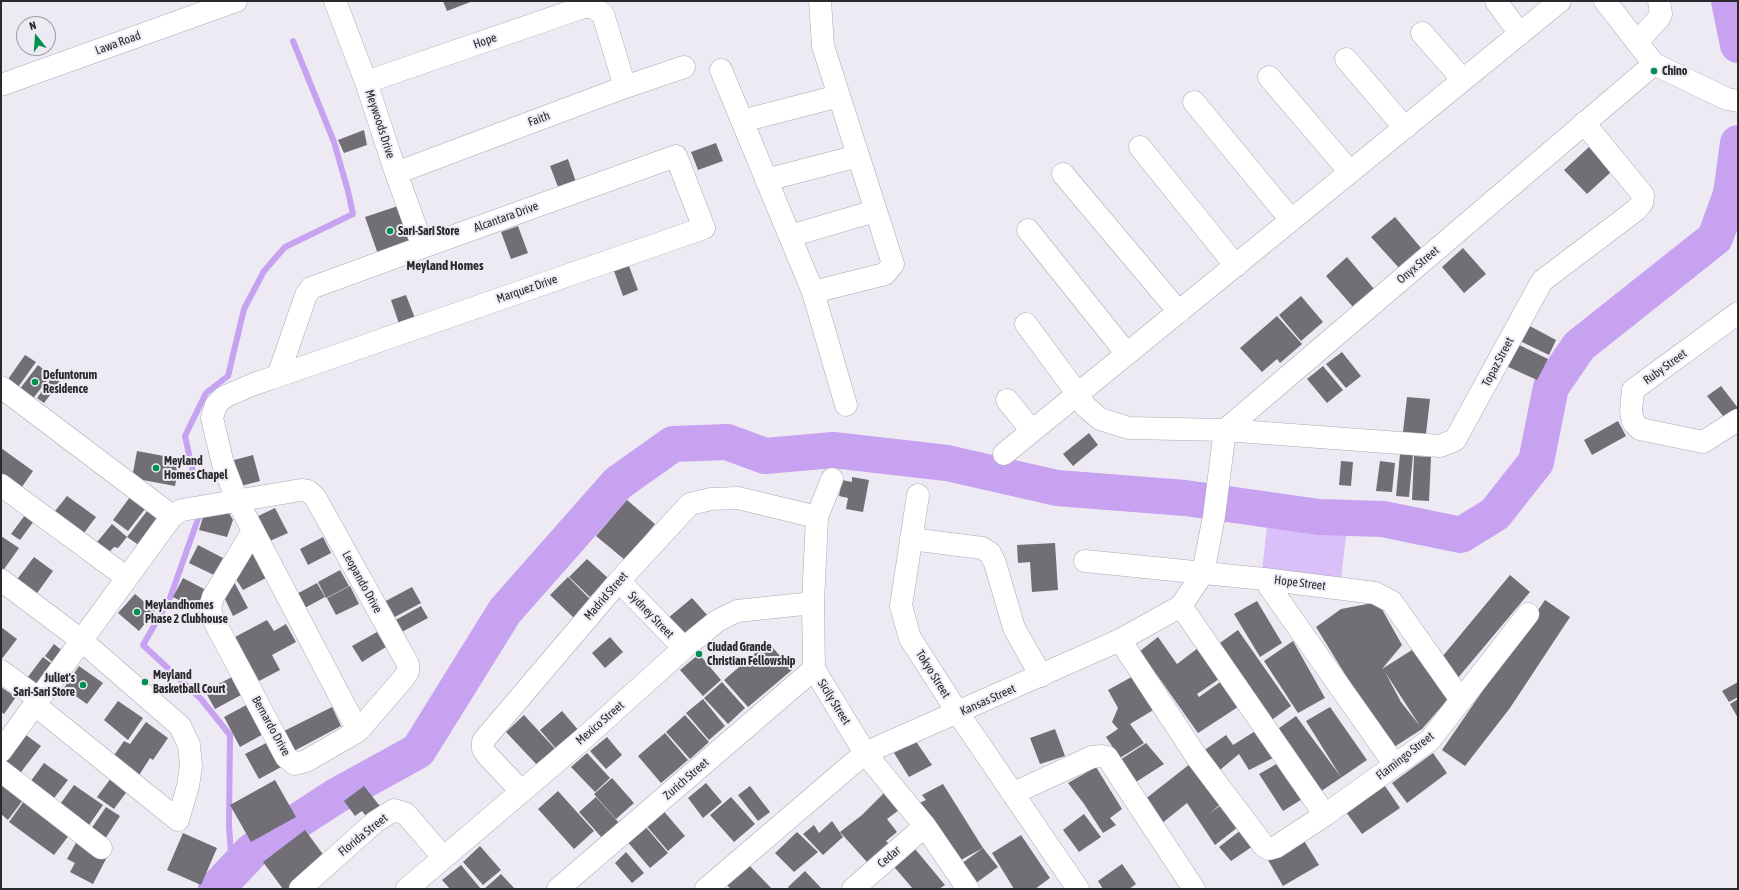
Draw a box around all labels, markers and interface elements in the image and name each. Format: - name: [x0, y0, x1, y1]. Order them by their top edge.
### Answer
- north arrow: [16, 16, 56, 56]
- text: N: [28, 19, 38, 32]
- street label: Lawa Road: [93, 28, 143, 58]
- street label: Hope: [471, 30, 499, 52]
- place label: Chino: [1662, 64, 1687, 78]
- marker: Chino: [1649, 66, 1659, 76]
- street label: Meywoods Drive: [362, 88, 398, 160]
- street label: Faith: [526, 108, 552, 130]
- street label: Alcantara Drive: [472, 199, 540, 235]
- place label: Sari-Sari Store: [398, 224, 459, 238]
- marker: Sari-Sari Store: [385, 226, 395, 236]
- street label: Onyx Street: [1394, 243, 1442, 287]
- district label: Meyland Homes: [406, 258, 484, 274]
- street label: Marquez Drive: [495, 272, 559, 306]
- street label: Topaz Street: [1479, 335, 1517, 389]
- street label: Ruby Street: [1640, 346, 1690, 388]
- place label: Defuntorum Residence: [43, 368, 97, 396]
- marker: Defuntorum Residence: [30, 377, 40, 387]
- place label: Meyland Homes Chapel: [164, 454, 228, 482]
- marker: Meyland Homes Chapel: [151, 463, 161, 473]
- street label: Leopando Drive: [339, 548, 385, 616]
- street label: Madrid Street: [581, 569, 631, 623]
- street label: Hope Street: [1273, 573, 1327, 593]
- street label: Sydney Street: [625, 589, 677, 641]
- place label: Meylandhomes Phase 2 Clubhouse: [145, 598, 228, 626]
- marker: Meylandhomes Phase 2 Clubhouse: [132, 607, 142, 617]
- place label: Ciudad Grande Christian Fellowship: [707, 640, 795, 668]
- street label: Tokyo Street: [913, 647, 953, 701]
- marker: Ciudad Grande Christian Fellowship: [694, 649, 704, 659]
- place label: Meyland Basketball Court: [153, 668, 225, 696]
- place label: Juliet's Sari-Sari Store: [14, 671, 75, 699]
- marker: Meyland Basketball Court: [140, 677, 150, 687]
- street label: Sicily Street: [814, 677, 854, 727]
- marker: Juliet's Sari-Sari Store: [78, 680, 88, 690]
- street label: Kansas Street: [958, 681, 1018, 719]
- street label: Bernardo Drive: [249, 694, 293, 758]
- street label: Mexico Street: [573, 698, 627, 748]
- street label: Flamingo Street: [1373, 729, 1437, 783]
- street label: Zurich Street: [660, 755, 712, 803]
- street label: Florida Street: [336, 811, 390, 859]
- street label: Cedar: [875, 843, 903, 871]

